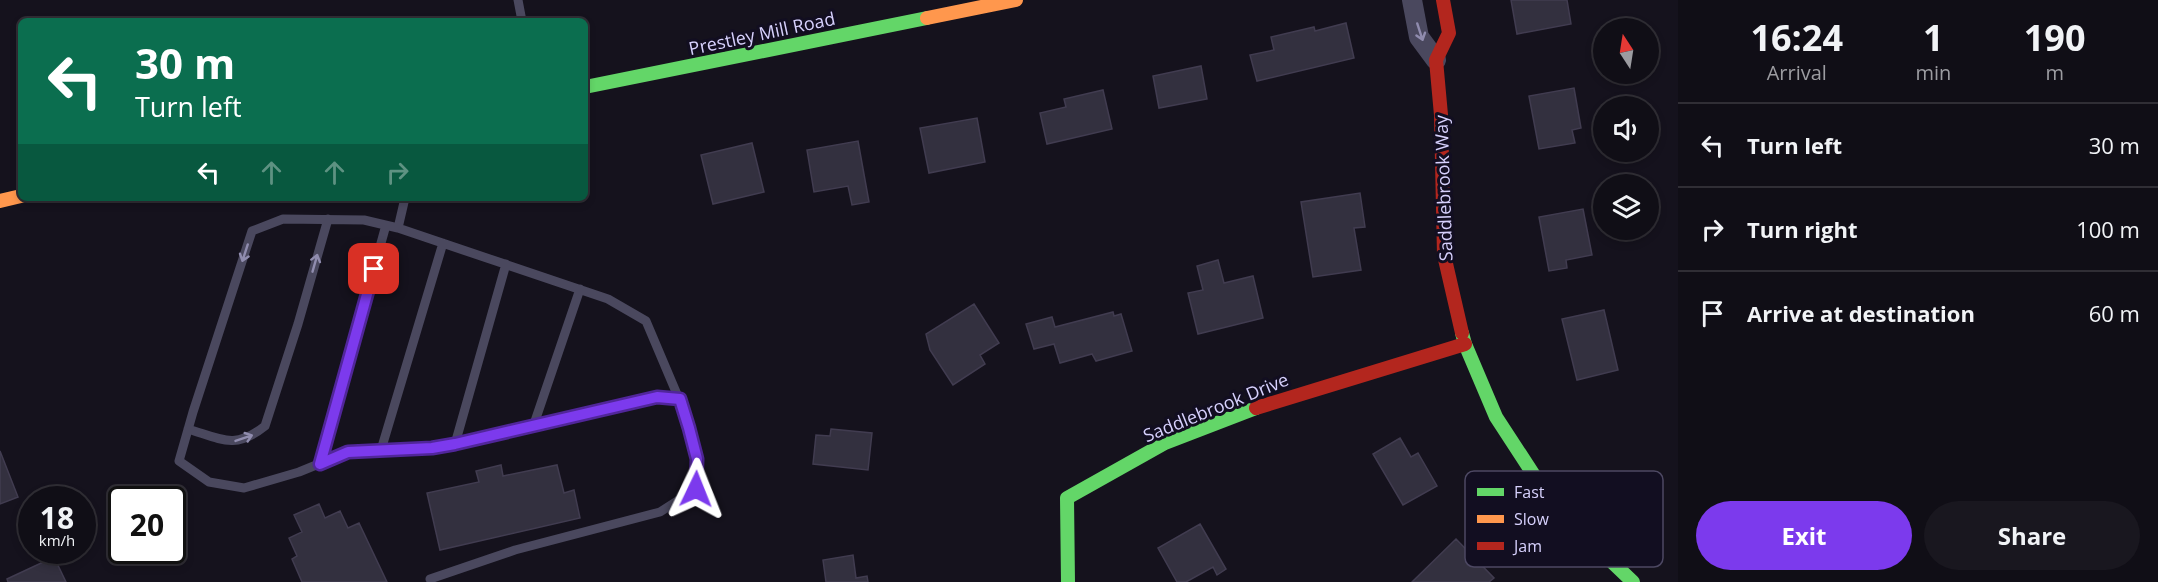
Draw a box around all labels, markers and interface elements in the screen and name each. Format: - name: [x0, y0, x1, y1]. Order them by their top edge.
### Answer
- street label: Prestley Mill Road: [686, 6, 837, 60]
- text: 16:24: [1750, 13, 1843, 62]
- text: 1: [1923, 13, 1944, 62]
- text: 190: [2024, 13, 2086, 62]
- north arrow: [1593, 18, 1659, 84]
- map controls: [1593, 18, 1659, 240]
- one-way arrow: [1415, 22, 1426, 41]
- text: 30 m: [135, 34, 235, 91]
- icon: left: [36, 42, 114, 120]
- text: Arrival: [1767, 59, 1827, 86]
- text: min: [1915, 59, 1951, 86]
- text: m: [2045, 59, 2064, 86]
- text: Turn left: [135, 88, 242, 125]
- button: sound: [1593, 96, 1659, 162]
- street label: Saddlebrook Way: [1428, 114, 1458, 262]
- icon: left: [1696, 129, 1729, 162]
- text: Turn left: [1747, 130, 1842, 160]
- text: 30 m: [2089, 130, 2140, 160]
- icon: left: [192, 156, 225, 189]
- icon: ahead: [255, 156, 288, 189]
- icon: ahead: [318, 156, 351, 189]
- icon: right: [381, 156, 414, 189]
- button: layers: [1593, 174, 1659, 240]
- icon: right: [1696, 213, 1729, 246]
- text: Turn right: [1747, 214, 1858, 244]
- text: 100 m: [2076, 214, 2140, 244]
- one-way arrow: [239, 243, 250, 262]
- pin: [348, 243, 399, 294]
- icon: arrive: [357, 252, 390, 285]
- one-way arrow: [310, 254, 321, 273]
- icon: arrive: [1696, 297, 1729, 330]
- text: Arrive at destination: [1747, 298, 1975, 328]
- text: 60 m: [2089, 298, 2140, 328]
- street label: Saddlebrook Drive: [1139, 367, 1292, 447]
- one-way arrow: [234, 432, 253, 443]
- position arrow: [664, 457, 728, 521]
- legend: [1465, 471, 1663, 567]
- text: Fast: [1514, 481, 1545, 503]
- speed limit sign: 20: [108, 486, 186, 564]
- text: 18: [40, 497, 74, 538]
- button: Exit: [1696, 501, 1912, 570]
- button: Share: [1924, 501, 2140, 570]
- text: Slow: [1514, 508, 1549, 530]
- text: km/h: [39, 530, 75, 550]
- text: Jam: [1512, 535, 1542, 557]

